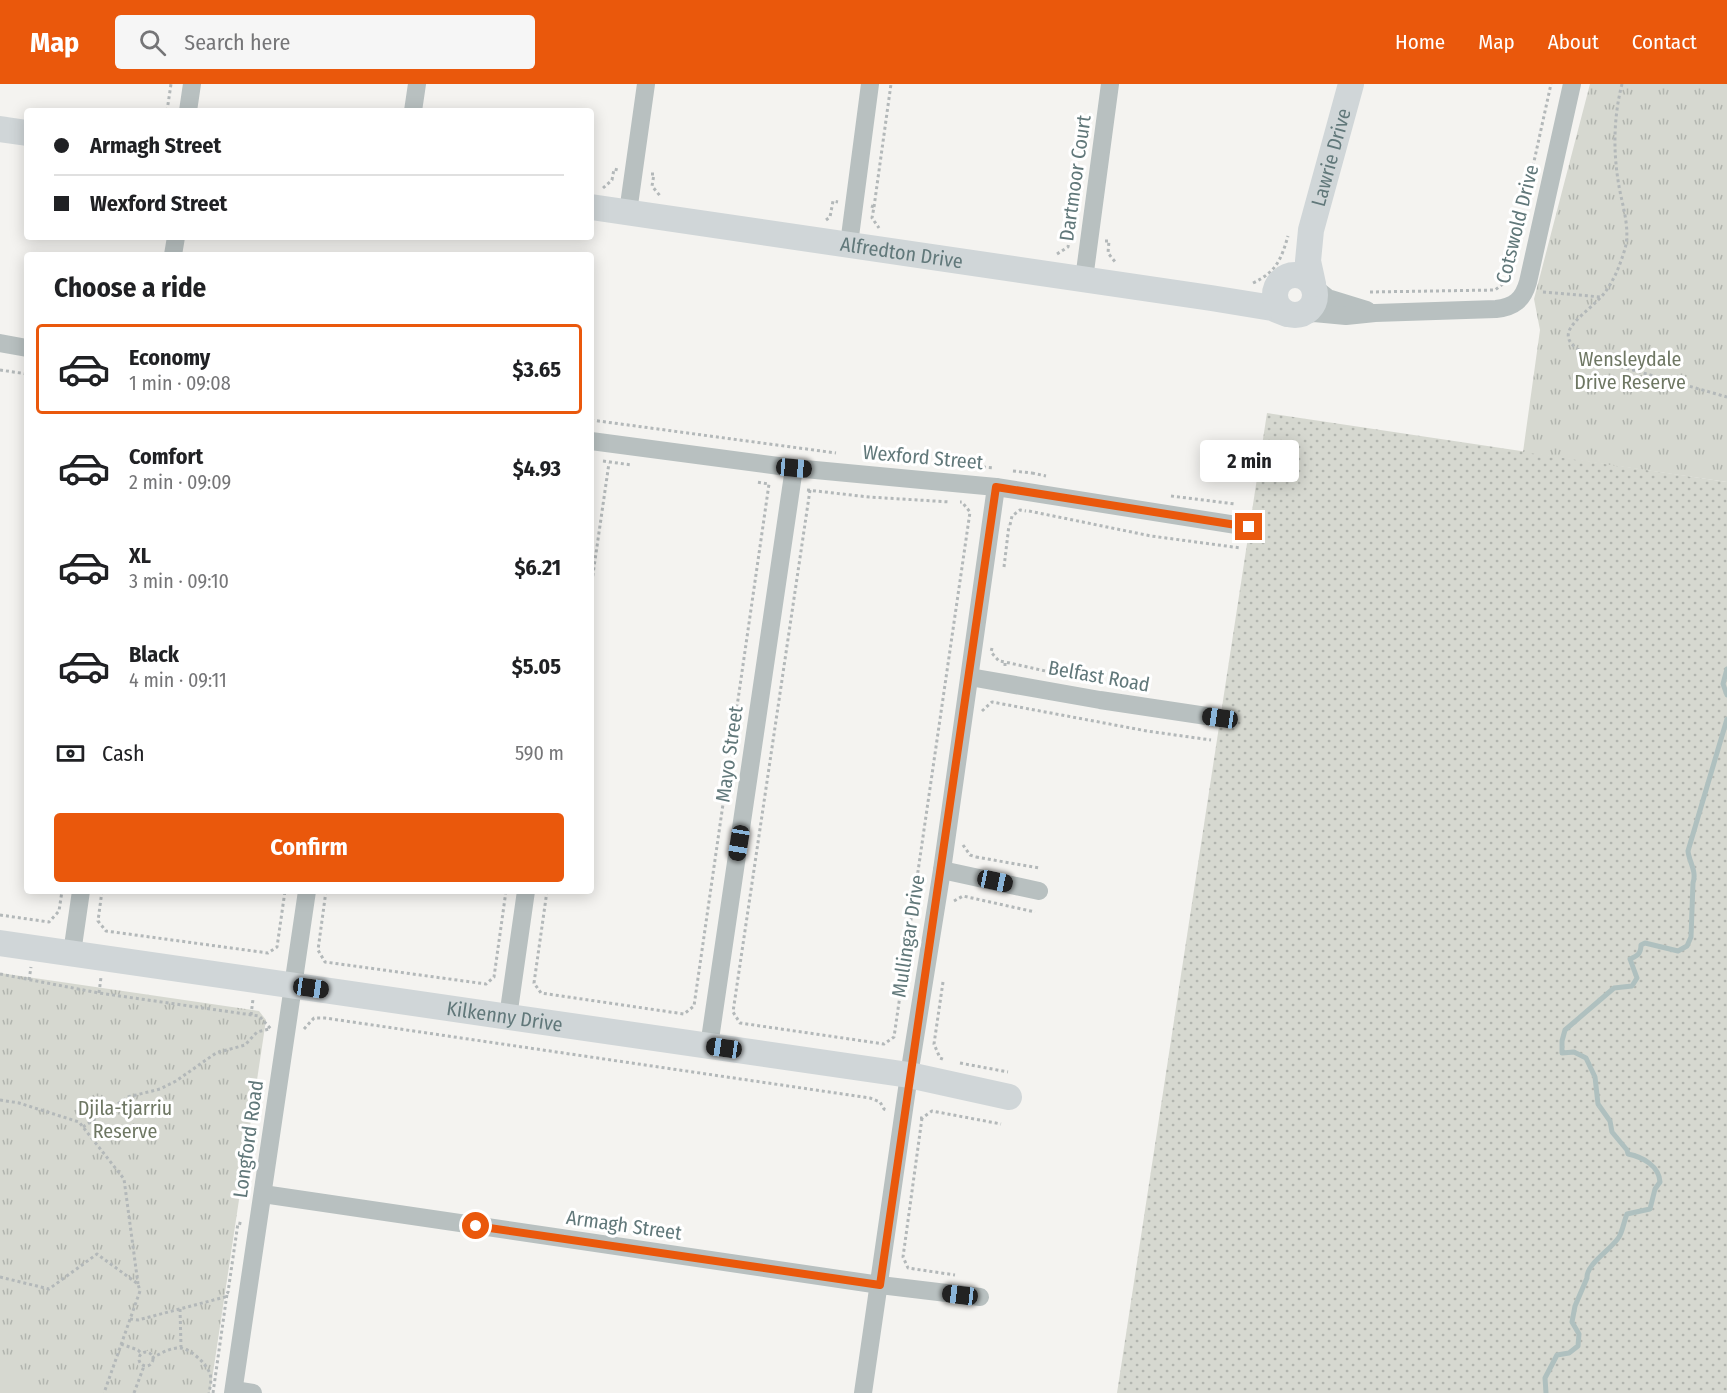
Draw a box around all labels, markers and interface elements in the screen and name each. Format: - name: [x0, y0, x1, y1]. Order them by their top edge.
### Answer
- search box: [115, 15, 535, 69]
- text: Map: [30, 26, 79, 59]
- icon: search: [136, 26, 169, 59]
- text: Search here: [184, 29, 290, 56]
- text: Home: [1395, 29, 1445, 55]
- text: Map: [1478, 29, 1515, 55]
- text: About: [1548, 29, 1599, 55]
- text: Contact: [1632, 29, 1697, 55]
- street label: Lawrie Drive: [1306, 106, 1356, 209]
- street label: Dartmoor Court: [1054, 113, 1096, 243]
- text: Armagh Street: [90, 132, 221, 159]
- street label: Cotswold Drive: [1491, 162, 1543, 286]
- text: Wexford Street: [90, 190, 227, 217]
- street label: Alfredton Drive: [839, 232, 964, 273]
- text: Choose a ride: [54, 272, 206, 304]
- icon: car: [57, 342, 111, 396]
- text: Economy: [129, 344, 210, 371]
- park label: Wensleydale Drive Reserve: [1574, 347, 1686, 394]
- text: $3.65: [513, 356, 561, 383]
- text: 1 min · 09:08: [129, 371, 231, 395]
- street label: Wexford Street: [862, 440, 985, 474]
- callout: 2 min: [1200, 440, 1298, 482]
- icon: car: [57, 441, 111, 495]
- text: Comfort: [129, 443, 203, 470]
- text: 2 min: [1227, 449, 1272, 473]
- text: $4.93: [513, 455, 561, 482]
- car: [775, 457, 813, 479]
- text: 2 min · 09:09: [129, 470, 231, 494]
- route end: [1235, 513, 1262, 540]
- icon: car: [57, 540, 111, 594]
- text: XL: [129, 542, 151, 569]
- text: $6.21: [514, 554, 561, 581]
- text: 3 min · 09:10: [129, 569, 229, 593]
- icon: car: [57, 639, 111, 693]
- text: Black: [129, 641, 179, 668]
- text: $5.05: [512, 653, 561, 680]
- street label: Belfast Road: [1046, 655, 1152, 697]
- text: 4 min · 09:11: [129, 668, 227, 692]
- street label: Mayo Street: [710, 704, 748, 804]
- car: [1201, 707, 1239, 729]
- icon: cash: [54, 737, 87, 770]
- text: Cash: [102, 740, 145, 767]
- text: 590 m: [515, 741, 564, 765]
- button: Confirm: [54, 813, 564, 882]
- car: [727, 824, 751, 862]
- car: [976, 868, 1014, 894]
- street label: Mullingar Drive: [886, 873, 930, 999]
- car: [292, 977, 330, 999]
- street label: Kilkenny Drive: [445, 996, 564, 1037]
- car: [705, 1037, 743, 1059]
- street label: Longford Road: [228, 1079, 268, 1199]
- park label: Djila-tjarriu Reserve: [78, 1096, 172, 1143]
- street label: Armagh Street: [565, 1205, 684, 1245]
- route start: [462, 1212, 489, 1239]
- car: [941, 1284, 979, 1306]

